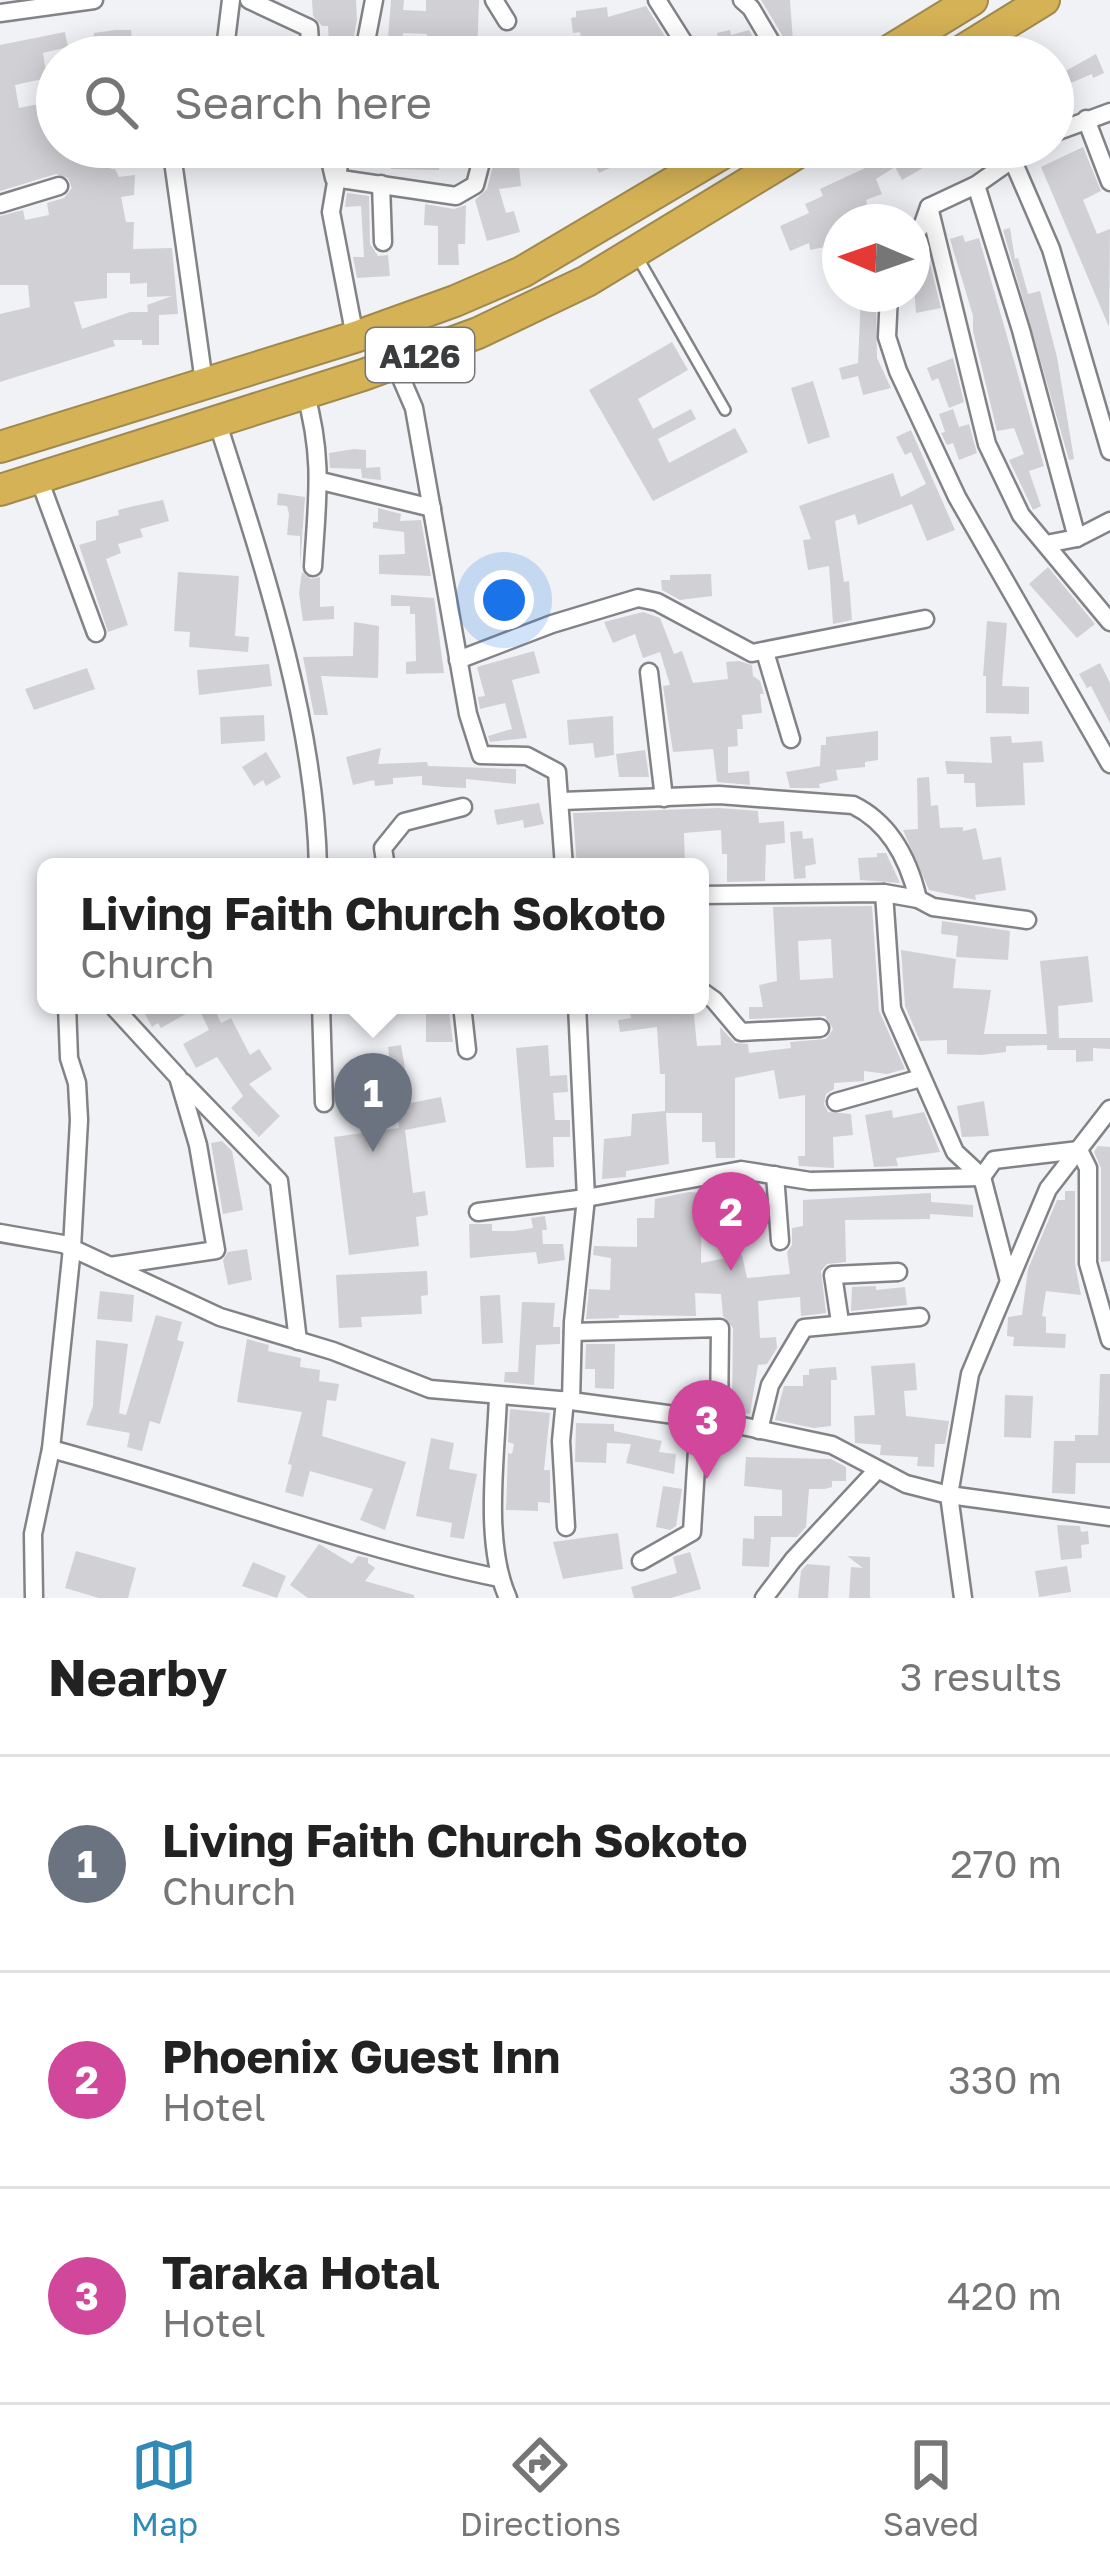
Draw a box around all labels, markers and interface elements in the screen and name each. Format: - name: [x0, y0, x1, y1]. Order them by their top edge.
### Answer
- search box: [36, 36, 1074, 168]
- icon: search: [78, 69, 144, 135]
- text: Search here: [174, 75, 432, 129]
- north arrow: [822, 204, 930, 312]
- road number: A126: [366, 328, 474, 382]
- your location: [474, 570, 534, 630]
- popup: [37, 858, 709, 1014]
- text: Living Faith Church Sokoto: [80, 886, 666, 940]
- text: Church: [80, 940, 214, 987]
- pin: 1: [334, 1053, 412, 1152]
- pin: 2: [692, 1172, 770, 1271]
- pin: 3: [668, 1380, 746, 1479]
- text: Nearby: [48, 1646, 227, 1707]
- text: 3 results: [900, 1653, 1062, 1700]
- text: Living Faith Church Sokoto: [162, 1813, 748, 1867]
- text: 1: [77, 1840, 97, 1887]
- text: 270 m: [950, 1840, 1062, 1887]
- text: Church: [162, 1867, 296, 1914]
- text: Phoenix Guest Inn: [162, 2029, 560, 2083]
- text: 2: [75, 2056, 99, 2103]
- text: 330 m: [948, 2056, 1062, 2103]
- text: Hotel: [162, 2083, 266, 2130]
- text: Taraka Hotal: [162, 2245, 440, 2299]
- text: 3: [75, 2272, 99, 2319]
- text: 420 m: [947, 2272, 1062, 2319]
- text: Hotel: [162, 2299, 266, 2346]
- tab: Map: [131, 2432, 198, 2543]
- tab: Directions: [460, 2432, 621, 2543]
- tab: Saved: [883, 2432, 979, 2543]

